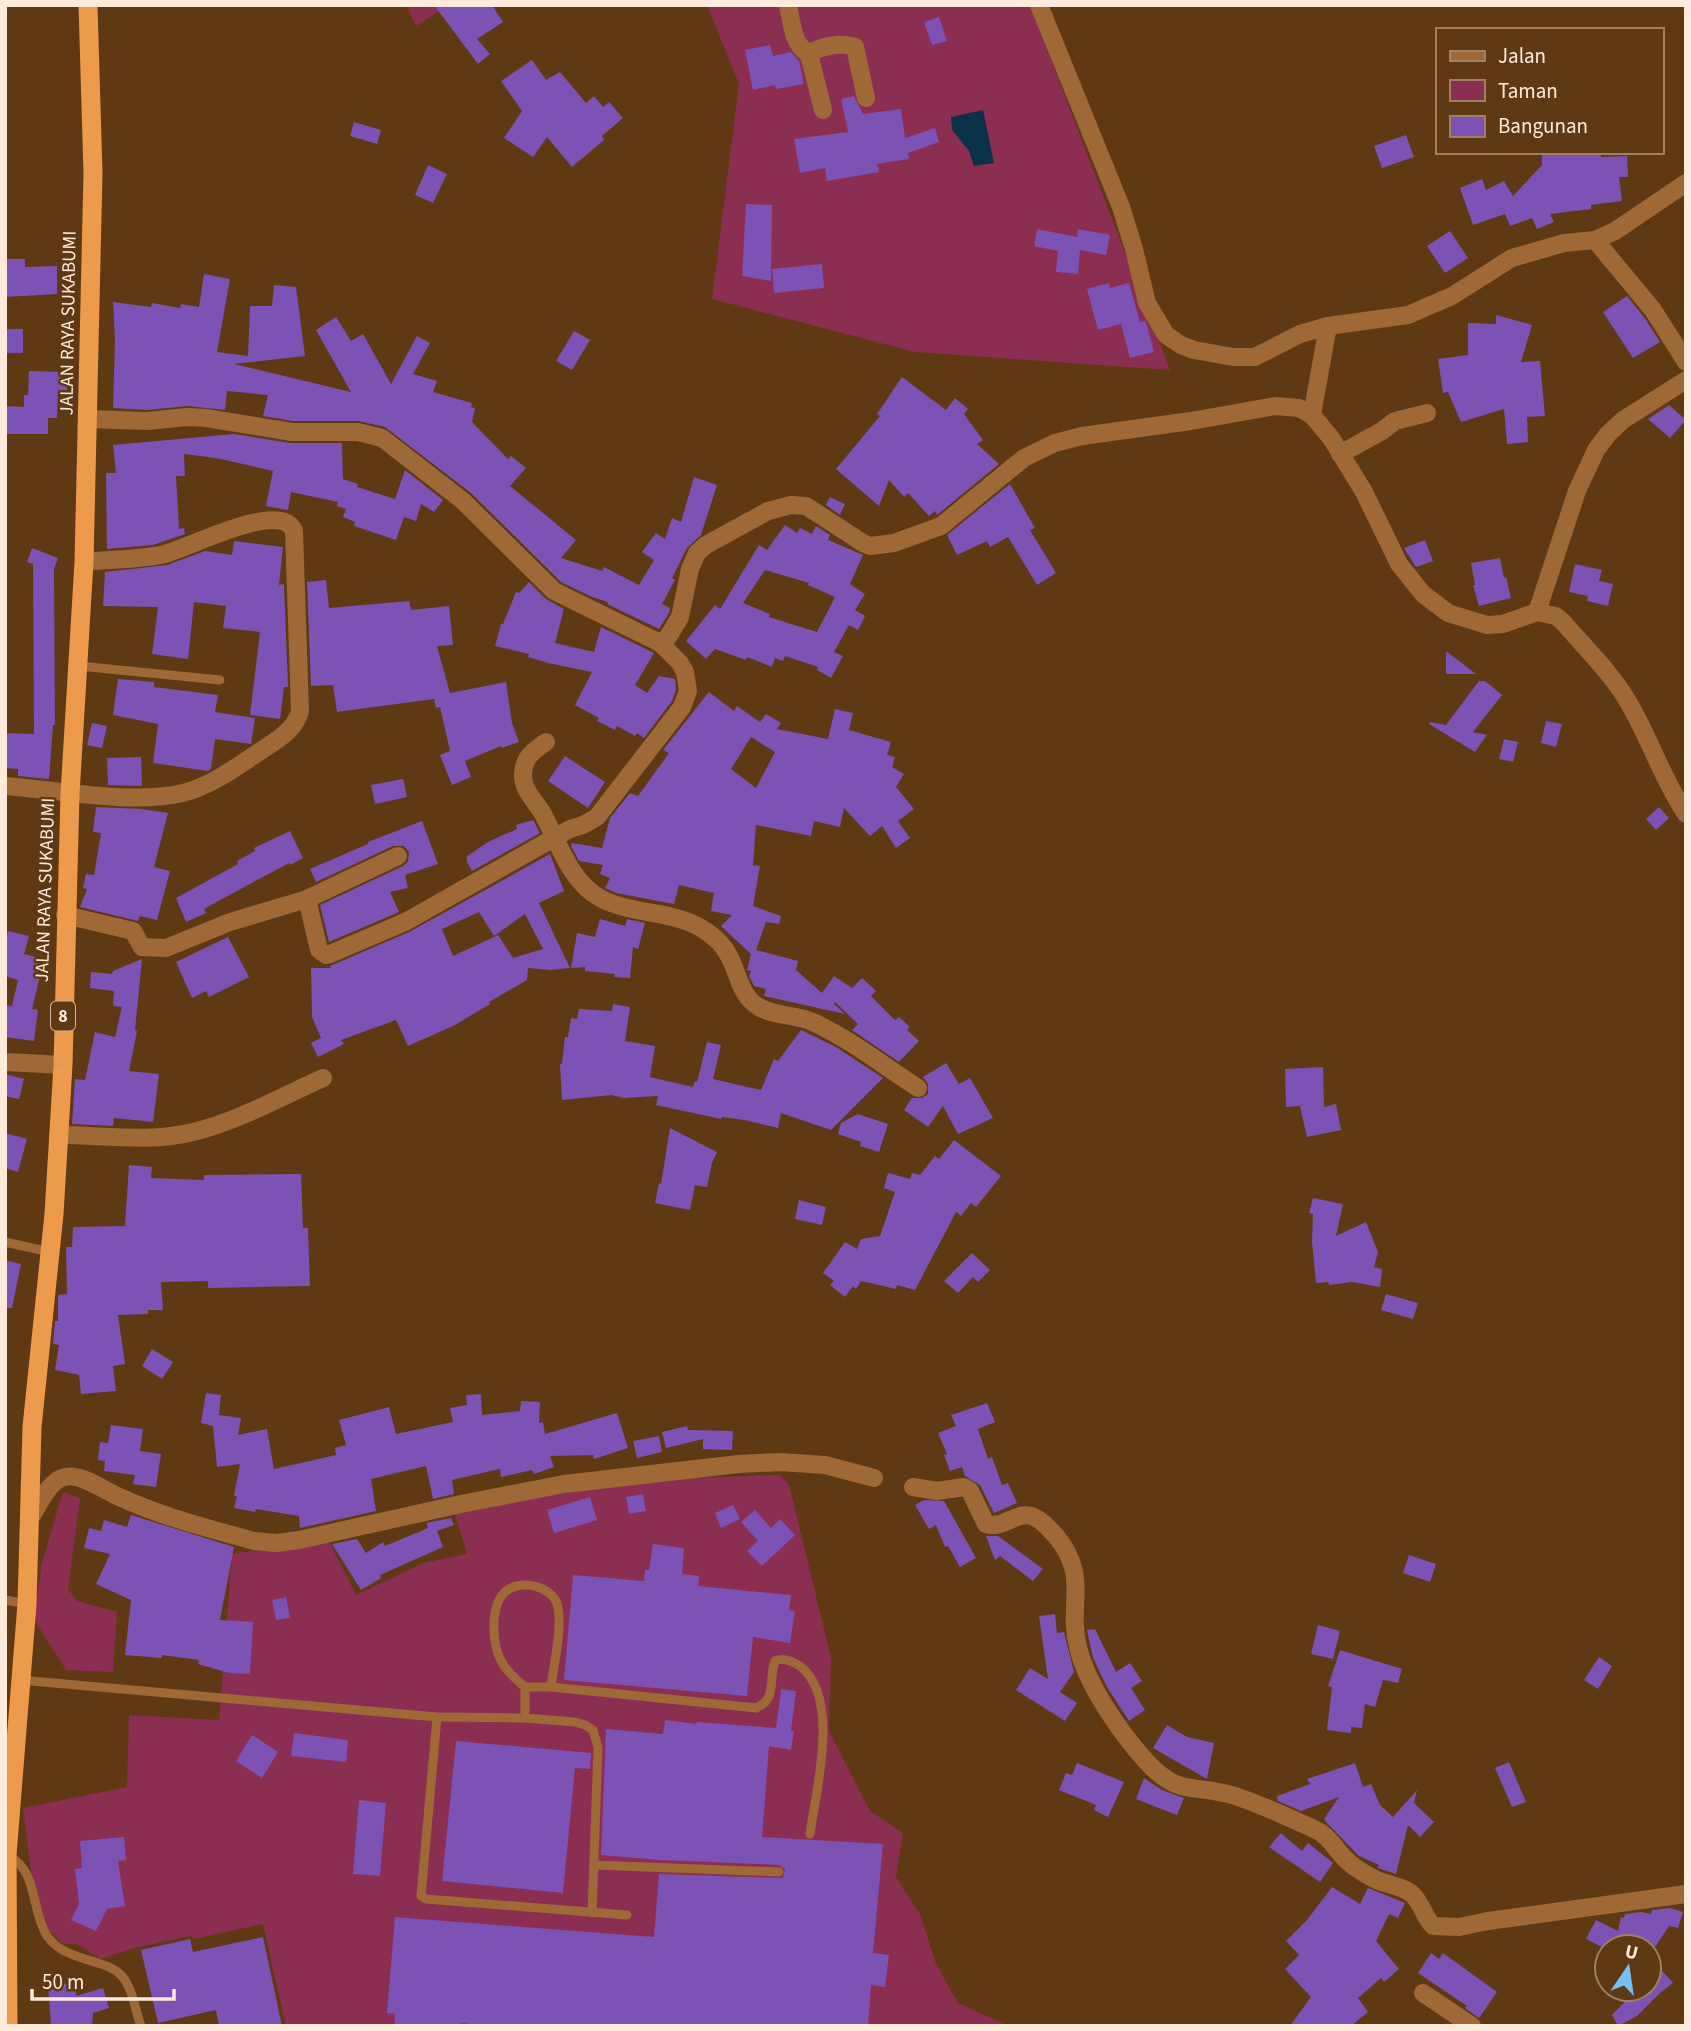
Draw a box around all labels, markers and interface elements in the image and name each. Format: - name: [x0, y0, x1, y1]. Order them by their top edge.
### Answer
- legend: [1436, 28, 1663, 154]
- text: Jalan: [1498, 41, 1546, 71]
- text: Taman: [1498, 76, 1558, 106]
- text: Bangunan: [1498, 111, 1588, 141]
- street label: JALAN RAYA SUKABUMI: [53, 231, 84, 416]
- street label: JALAN RAYA SUKABUMI: [29, 797, 62, 983]
- road number: 8: [51, 1001, 75, 1030]
- north arrow: [1593, 1933, 1663, 2003]
- text: U: [1622, 1938, 1641, 1967]
- scale bar: [32, 1958, 173, 2002]
- text: 50 m: [42, 1967, 84, 1997]

